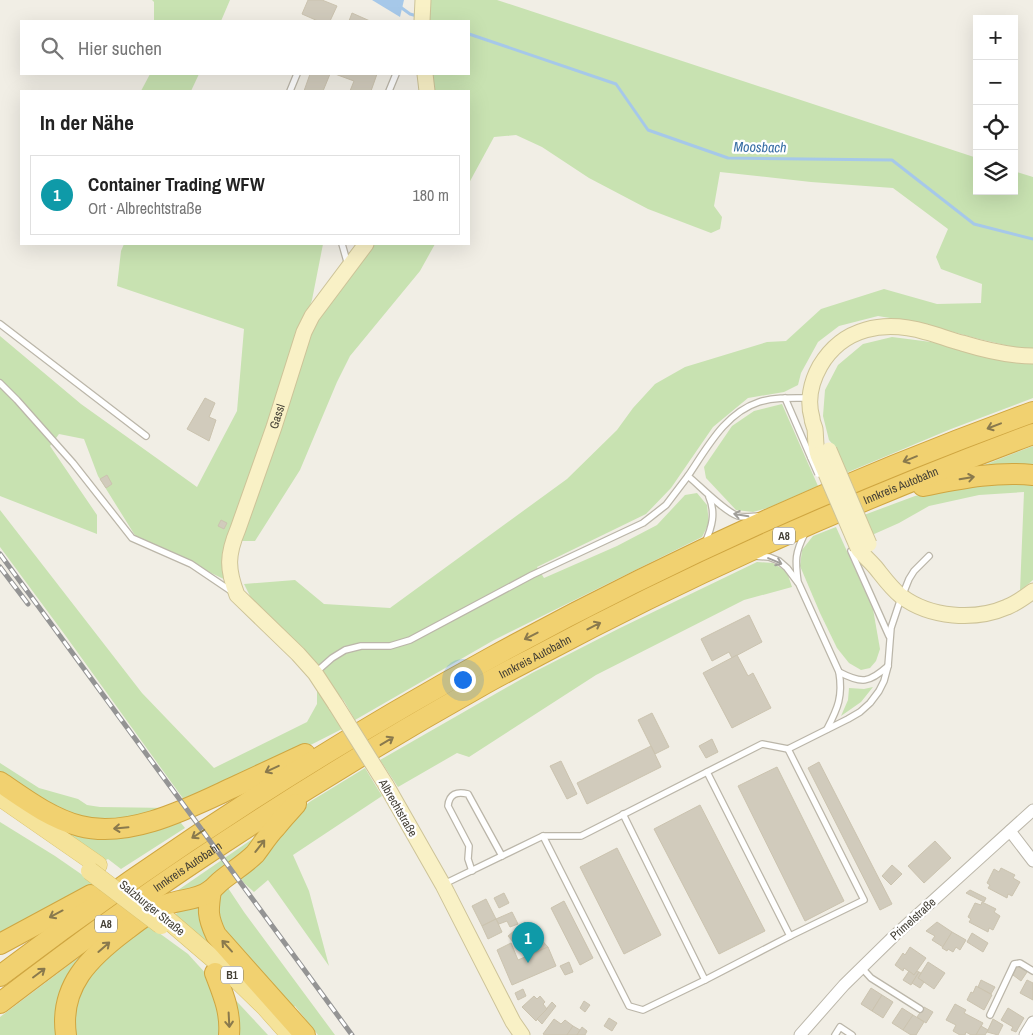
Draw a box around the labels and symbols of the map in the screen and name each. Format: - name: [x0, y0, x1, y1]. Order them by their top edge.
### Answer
- water label: Moosbach: [733, 138, 787, 156]
- street label: Gassl: [266, 402, 289, 431]
- one-way arrow: [987, 422, 1003, 431]
- one-way arrow: [903, 455, 919, 464]
- street label: Innkreis Autobahn: [861, 463, 941, 508]
- one-way arrow: [958, 473, 974, 483]
- one-way arrow: [734, 510, 750, 520]
- road number: A8: [773, 528, 795, 544]
- one-way arrow: [767, 556, 782, 566]
- one-way arrow: [586, 621, 601, 630]
- street label: Innkreis Autobahn: [496, 631, 574, 683]
- one-way arrow: [523, 631, 538, 641]
- your location: [450, 667, 476, 693]
- one-way arrow: [379, 735, 393, 745]
- one-way arrow: [265, 765, 280, 775]
- street label: Albrechtstraße: [375, 775, 421, 840]
- one-way arrow: [113, 823, 129, 832]
- one-way arrow: [192, 829, 206, 839]
- street label: Innkreis Autobahn: [150, 838, 225, 896]
- one-way arrow: [255, 840, 266, 853]
- street label: Salzburger Straße: [116, 877, 188, 939]
- street label: Primelstraße: [887, 894, 939, 944]
- one-way arrow: [49, 910, 64, 920]
- road number: A8: [95, 916, 117, 932]
- pin: 1: [512, 922, 544, 963]
- one-way arrow: [221, 940, 232, 953]
- one-way arrow: [98, 941, 111, 953]
- road number: B1: [221, 966, 243, 984]
- one-way arrow: [32, 968, 45, 979]
- one-way arrow: [224, 1012, 233, 1028]

